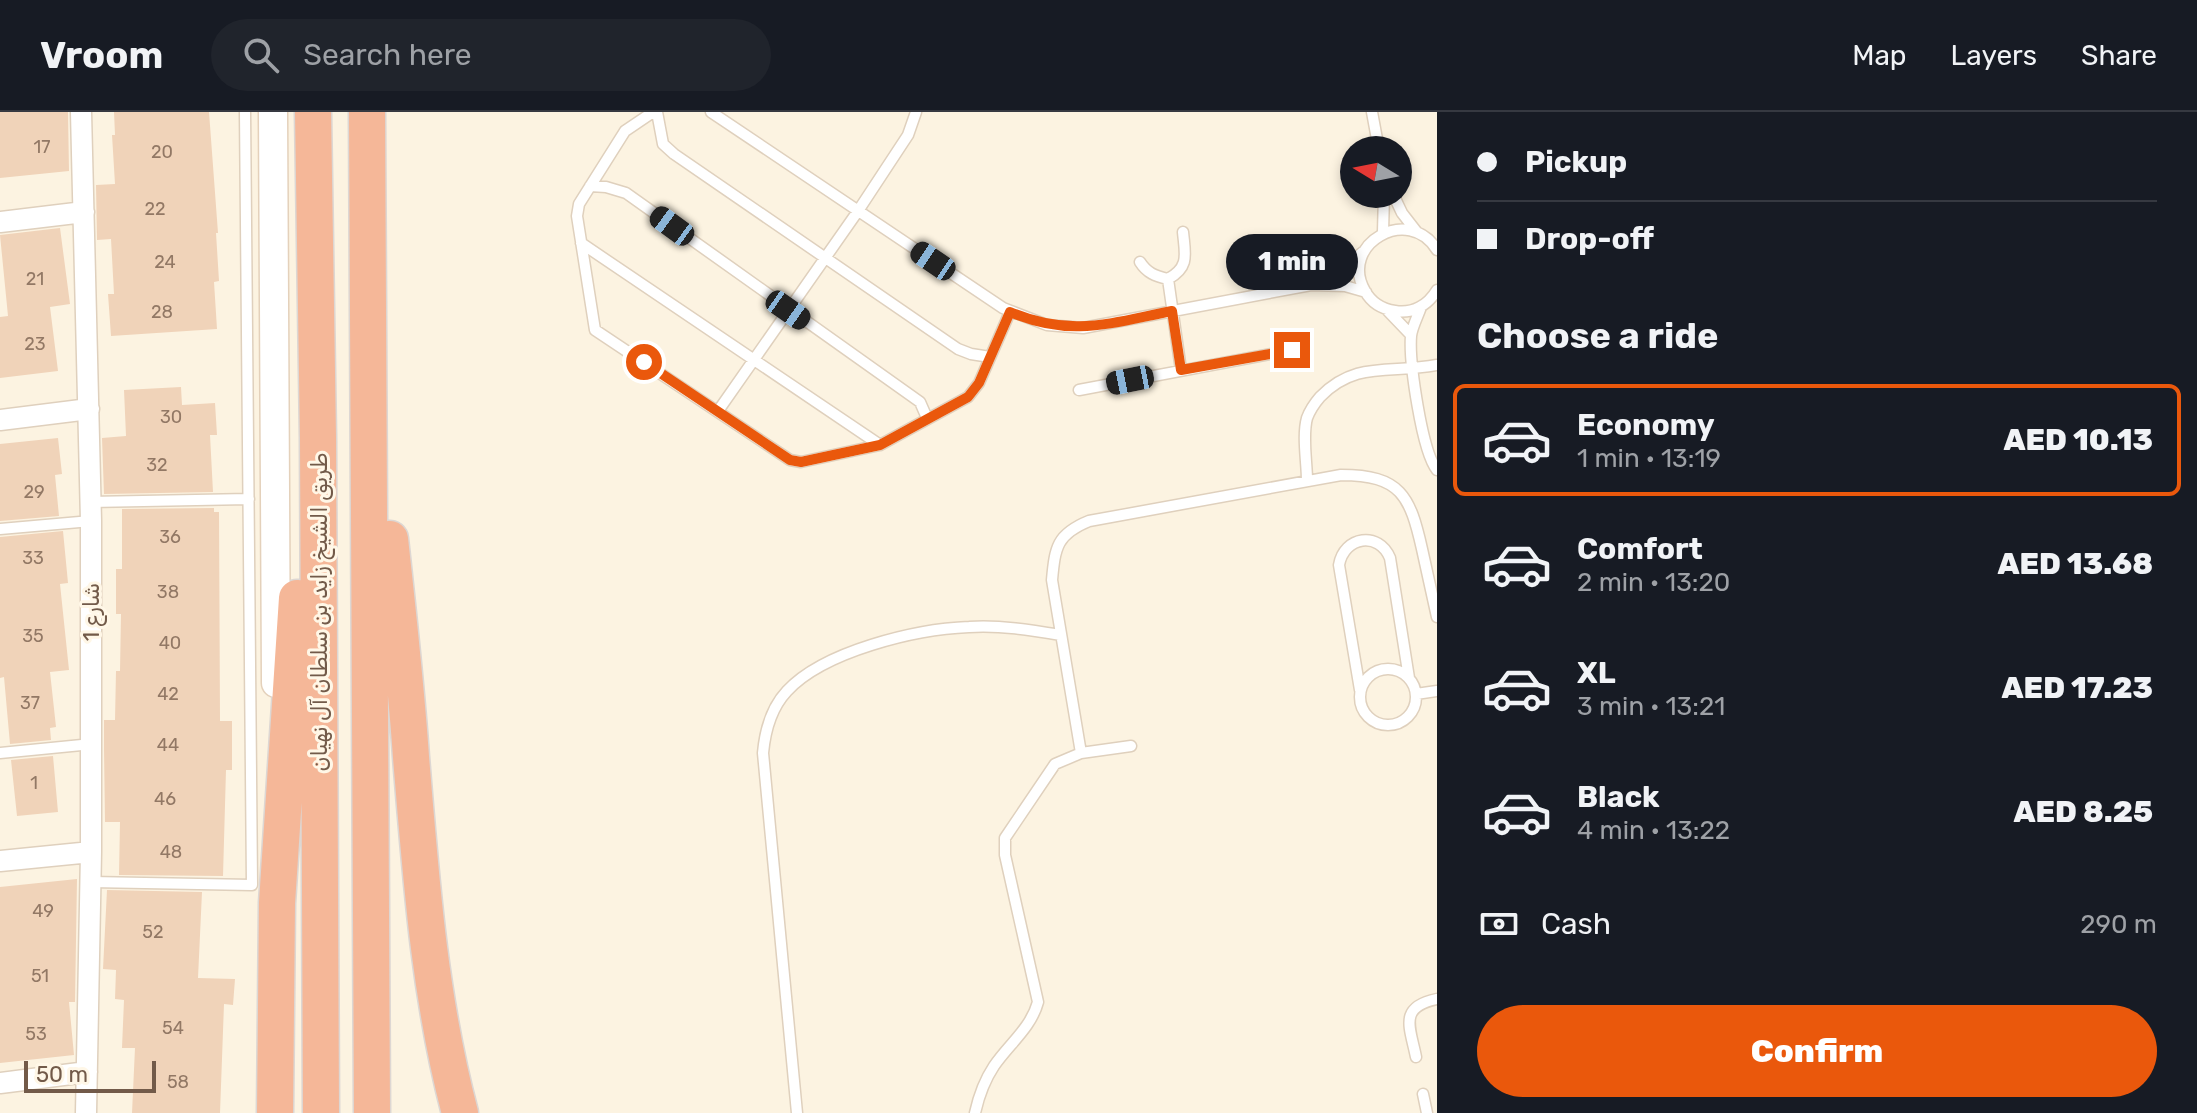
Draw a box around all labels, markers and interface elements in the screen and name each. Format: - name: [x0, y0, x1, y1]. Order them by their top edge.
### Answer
- search box: [211, 19, 771, 91]
- text: Vroom: [40, 32, 163, 78]
- icon: search: [239, 33, 283, 77]
- text: Search here: [303, 37, 472, 73]
- text: Map: [1852, 39, 1907, 72]
- text: Layers: [1951, 39, 2037, 72]
- text: Share: [2081, 39, 2157, 72]
- house number: 17: [34, 136, 50, 158]
- north arrow: [1340, 136, 1412, 208]
- map controls: [1340, 136, 1412, 208]
- house number: 20: [151, 141, 173, 163]
- text: Pickup: [1525, 144, 1627, 180]
- house number: 22: [144, 198, 166, 220]
- car: [646, 202, 698, 250]
- text: Drop-off: [1525, 221, 1654, 257]
- callout: 1 min: [1226, 234, 1358, 290]
- car: [906, 238, 960, 284]
- text: 1 min: [1258, 246, 1326, 277]
- house number: 24: [154, 251, 176, 273]
- house number: 21: [26, 268, 44, 290]
- car: [761, 286, 815, 334]
- house number: 28: [151, 301, 173, 323]
- text: Choose a ride: [1477, 314, 1718, 357]
- route end: [1274, 332, 1310, 368]
- house number: 23: [24, 333, 46, 355]
- route start: [626, 344, 662, 380]
- car: [1104, 364, 1156, 396]
- icon: car: [1481, 404, 1553, 476]
- house number: 30: [160, 406, 182, 428]
- text: Economy: [1577, 407, 1715, 443]
- text: AED 10.13: [2003, 422, 2153, 458]
- text: 1 min · 13:19: [1577, 443, 1721, 474]
- street label: طريق الشيخ زايد بن سلطان آل نهيان: [306, 453, 335, 771]
- house number: 32: [146, 454, 168, 476]
- house number: 29: [23, 481, 45, 503]
- house number: 36: [159, 526, 181, 548]
- icon: car: [1481, 528, 1553, 600]
- text: Comfort: [1577, 531, 1703, 567]
- text: AED 13.68: [1997, 546, 2153, 582]
- house number: 33: [22, 547, 44, 569]
- text: 2 min · 13:20: [1577, 567, 1730, 598]
- house number: 38: [157, 581, 179, 603]
- street label: شارع 1: [78, 583, 107, 641]
- house number: 35: [22, 625, 44, 647]
- house number: 40: [159, 632, 181, 654]
- icon: car: [1481, 652, 1553, 724]
- text: XL: [1577, 655, 1616, 691]
- text: AED 17.23: [2002, 670, 2153, 706]
- house number: 42: [157, 683, 179, 705]
- text: 3 min · 13:21: [1577, 691, 1725, 722]
- house number: 37: [20, 692, 40, 714]
- house number: 44: [157, 734, 179, 756]
- house number: 1: [30, 772, 38, 794]
- icon: car: [1481, 776, 1553, 848]
- text: Black: [1577, 779, 1660, 815]
- house number: 46: [154, 788, 176, 810]
- text: AED 8.25: [2013, 794, 2153, 830]
- text: 4 min · 13:22: [1577, 815, 1730, 846]
- house number: 48: [160, 841, 182, 863]
- house number: 49: [32, 900, 54, 922]
- icon: cash: [1477, 902, 1521, 946]
- text: Cash: [1541, 906, 1611, 942]
- text: 290 m: [2080, 909, 2157, 940]
- house number: 52: [142, 921, 164, 943]
- house number: 51: [31, 965, 49, 987]
- button: Confirm: [1477, 1005, 2157, 1097]
- house number: 54: [162, 1017, 184, 1039]
- house number: 53: [25, 1023, 47, 1045]
- scale bar: [24, 1057, 156, 1093]
- text: 50 m: [36, 1061, 88, 1088]
- house number: 58: [167, 1071, 189, 1093]

